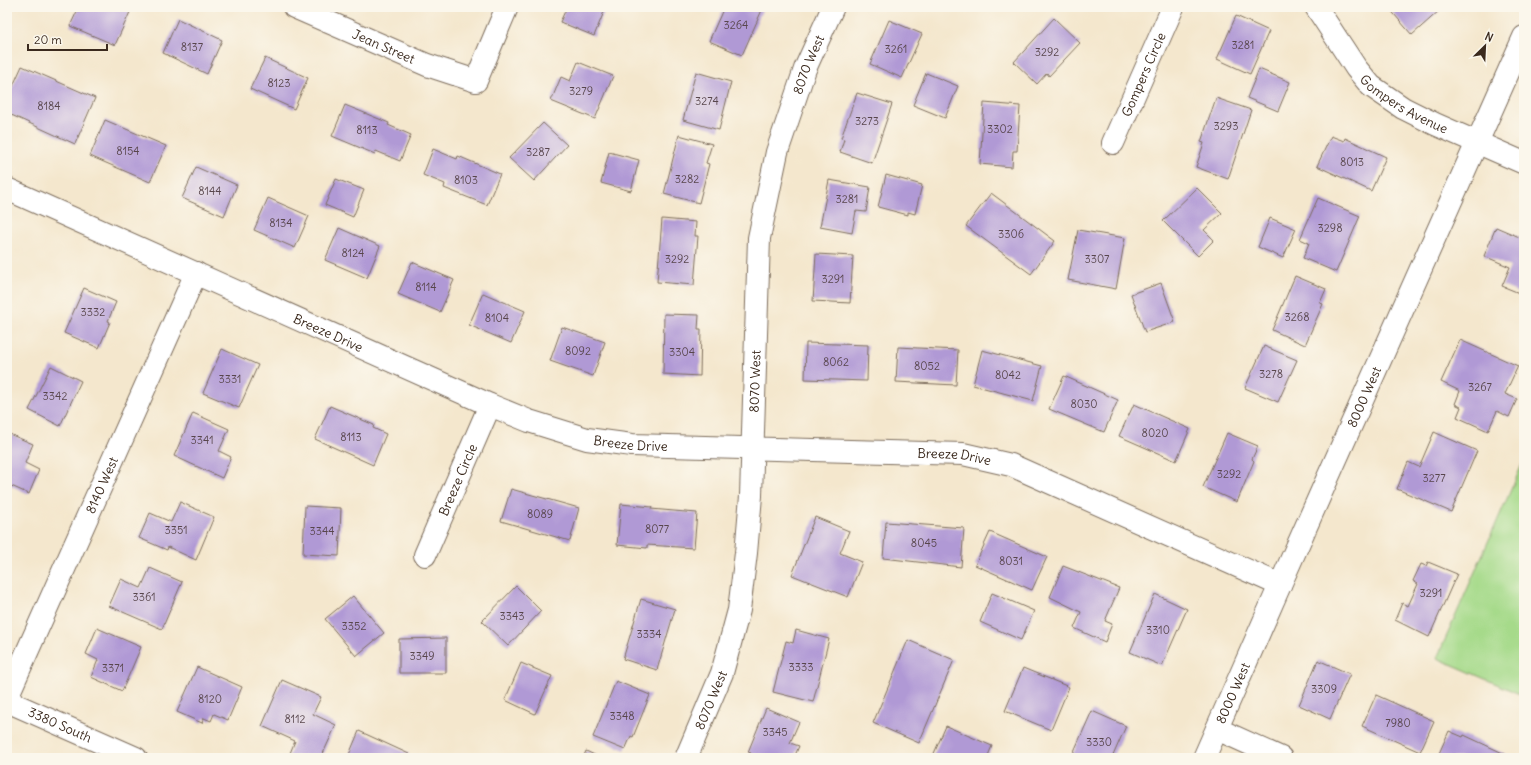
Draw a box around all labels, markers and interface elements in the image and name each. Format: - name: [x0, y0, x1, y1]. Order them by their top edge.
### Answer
- house number: 3264: [724, 18, 748, 32]
- street label: Jean Street: [350, 25, 418, 67]
- scale bar: [28, 26, 107, 52]
- north arrow: [1465, 26, 1505, 66]
- text: N: [1483, 29, 1495, 45]
- street label: Gompers Circle: [1117, 30, 1169, 119]
- text: 20 m: [34, 32, 62, 47]
- street label: 8070 West: [789, 32, 828, 96]
- house number: 3281: [1232, 38, 1254, 52]
- house number: 8137: [181, 40, 204, 54]
- house number: 3261: [885, 42, 908, 56]
- house number: 3292: [1035, 45, 1059, 59]
- street label: Gompers Avenue: [1356, 71, 1451, 137]
- house number: 8123: [268, 76, 290, 90]
- house number: 3279: [569, 84, 593, 98]
- house number: 3274: [695, 94, 719, 108]
- house number: 8184: [37, 99, 61, 113]
- house number: 3273: [855, 114, 879, 128]
- house number: 3293: [1214, 119, 1238, 133]
- house number: 3302: [987, 122, 1013, 136]
- house number: 8113: [356, 123, 378, 137]
- house number: 8154: [116, 144, 140, 158]
- house number: 3287: [526, 145, 551, 159]
- house number: 8013: [1340, 155, 1364, 169]
- house number: 3282: [675, 172, 699, 186]
- house number: 8103: [454, 173, 478, 187]
- house number: 8144: [198, 184, 222, 198]
- house number: 3281: [836, 192, 858, 206]
- house number: 8134: [269, 216, 293, 230]
- house number: 3298: [1318, 221, 1342, 235]
- house number: 3306: [998, 227, 1024, 241]
- house number: 8124: [342, 246, 364, 260]
- house number: 3292: [665, 252, 689, 266]
- house number: 3307: [1085, 252, 1110, 266]
- house number: 3291: [822, 272, 844, 286]
- house number: 8114: [415, 280, 437, 294]
- house number: 3332: [81, 305, 105, 319]
- street label: Breeze Drive: [291, 310, 366, 356]
- house number: 3268: [1285, 310, 1309, 324]
- house number: 8104: [485, 311, 509, 325]
- house number: 8092: [565, 344, 591, 358]
- house number: 3304: [669, 345, 695, 359]
- street label: 8070 West: [745, 349, 764, 413]
- house number: 8062: [823, 355, 849, 369]
- house number: 8052: [914, 359, 940, 373]
- street label: 8000 West: [1343, 363, 1385, 430]
- house number: 3278: [1259, 367, 1283, 381]
- house number: 8042: [995, 368, 1021, 382]
- house number: 3331: [219, 372, 242, 386]
- house number: 3267: [1468, 380, 1493, 394]
- house number: 3342: [43, 389, 67, 403]
- house number: 8030: [1070, 397, 1098, 411]
- house number: 8020: [1142, 426, 1168, 440]
- house number: 8113: [340, 430, 362, 444]
- street label: Breeze Drive: [593, 431, 668, 454]
- house number: 3341: [190, 433, 214, 447]
- street label: Breeze Circle: [435, 441, 481, 518]
- street label: Breeze Drive: [917, 444, 993, 469]
- street label: 8140 West: [81, 453, 122, 516]
- house number: 3292: [1217, 467, 1241, 481]
- house number: 3277: [1422, 471, 1446, 485]
- house number: 8089: [527, 507, 553, 521]
- house number: 8077: [645, 522, 670, 536]
- house number: 3351: [164, 523, 188, 537]
- house number: 3344: [309, 524, 335, 538]
- house number: 8045: [911, 536, 937, 550]
- house number: 8031: [999, 554, 1023, 568]
- house number: 3291: [1420, 586, 1442, 600]
- house number: 3361: [132, 590, 156, 604]
- house number: 3343: [499, 609, 525, 623]
- house number: 3352: [342, 619, 366, 633]
- house number: 3310: [1146, 623, 1170, 637]
- house number: 3334: [636, 627, 662, 641]
- house number: 3349: [409, 649, 435, 663]
- street label: 8000 West: [1212, 659, 1254, 726]
- house number: 3333: [789, 660, 814, 674]
- house number: 3371: [102, 661, 124, 675]
- street label: 8070 West: [691, 667, 731, 732]
- house number: 3309: [1311, 682, 1337, 696]
- house number: 8120: [198, 692, 222, 706]
- street label: 3380 South: [26, 703, 95, 746]
- house number: 3348: [609, 709, 635, 723]
- house number: 8112: [284, 712, 306, 726]
- house number: 7980: [1385, 716, 1411, 730]
- house number: 3345: [762, 725, 788, 739]
- house number: 3330: [1086, 735, 1112, 749]

